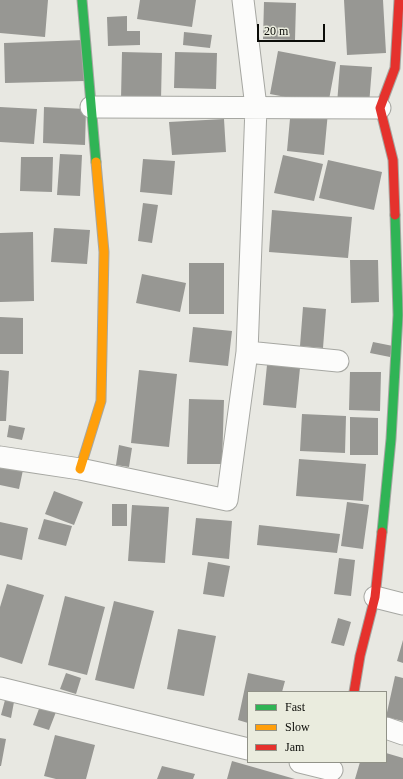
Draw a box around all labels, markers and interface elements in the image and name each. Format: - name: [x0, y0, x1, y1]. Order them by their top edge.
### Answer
- scale bar: [259, 16, 327, 42]
- text: 20 m: [264, 24, 288, 38]
- legend: [247, 691, 387, 763]
- text: Fast: [285, 700, 305, 714]
- text: Slow: [285, 720, 310, 734]
- text: Jam: [285, 740, 304, 754]

